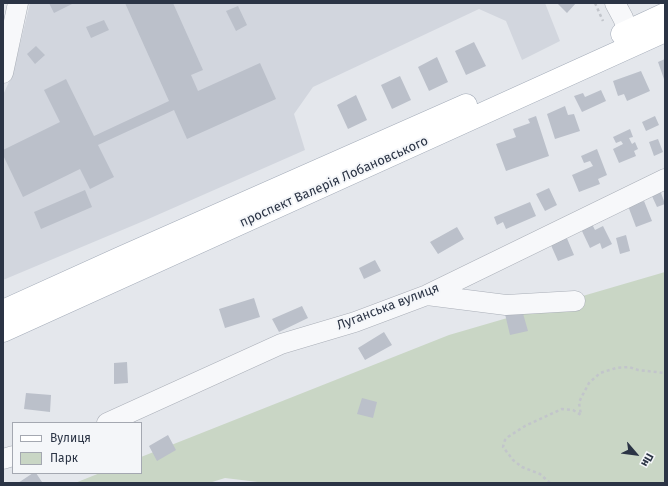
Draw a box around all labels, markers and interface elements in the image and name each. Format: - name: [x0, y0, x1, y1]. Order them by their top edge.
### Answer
- street label: проспект Валерія Лобановського: [237, 133, 431, 231]
- street label: Луганська вулиця: [335, 280, 441, 334]
- legend: [12, 422, 142, 474]
- text: Вулиця: [50, 431, 91, 445]
- north arrow: [616, 434, 656, 474]
- text: Парк: [50, 451, 78, 465]
- text: Пн: [638, 451, 656, 469]

